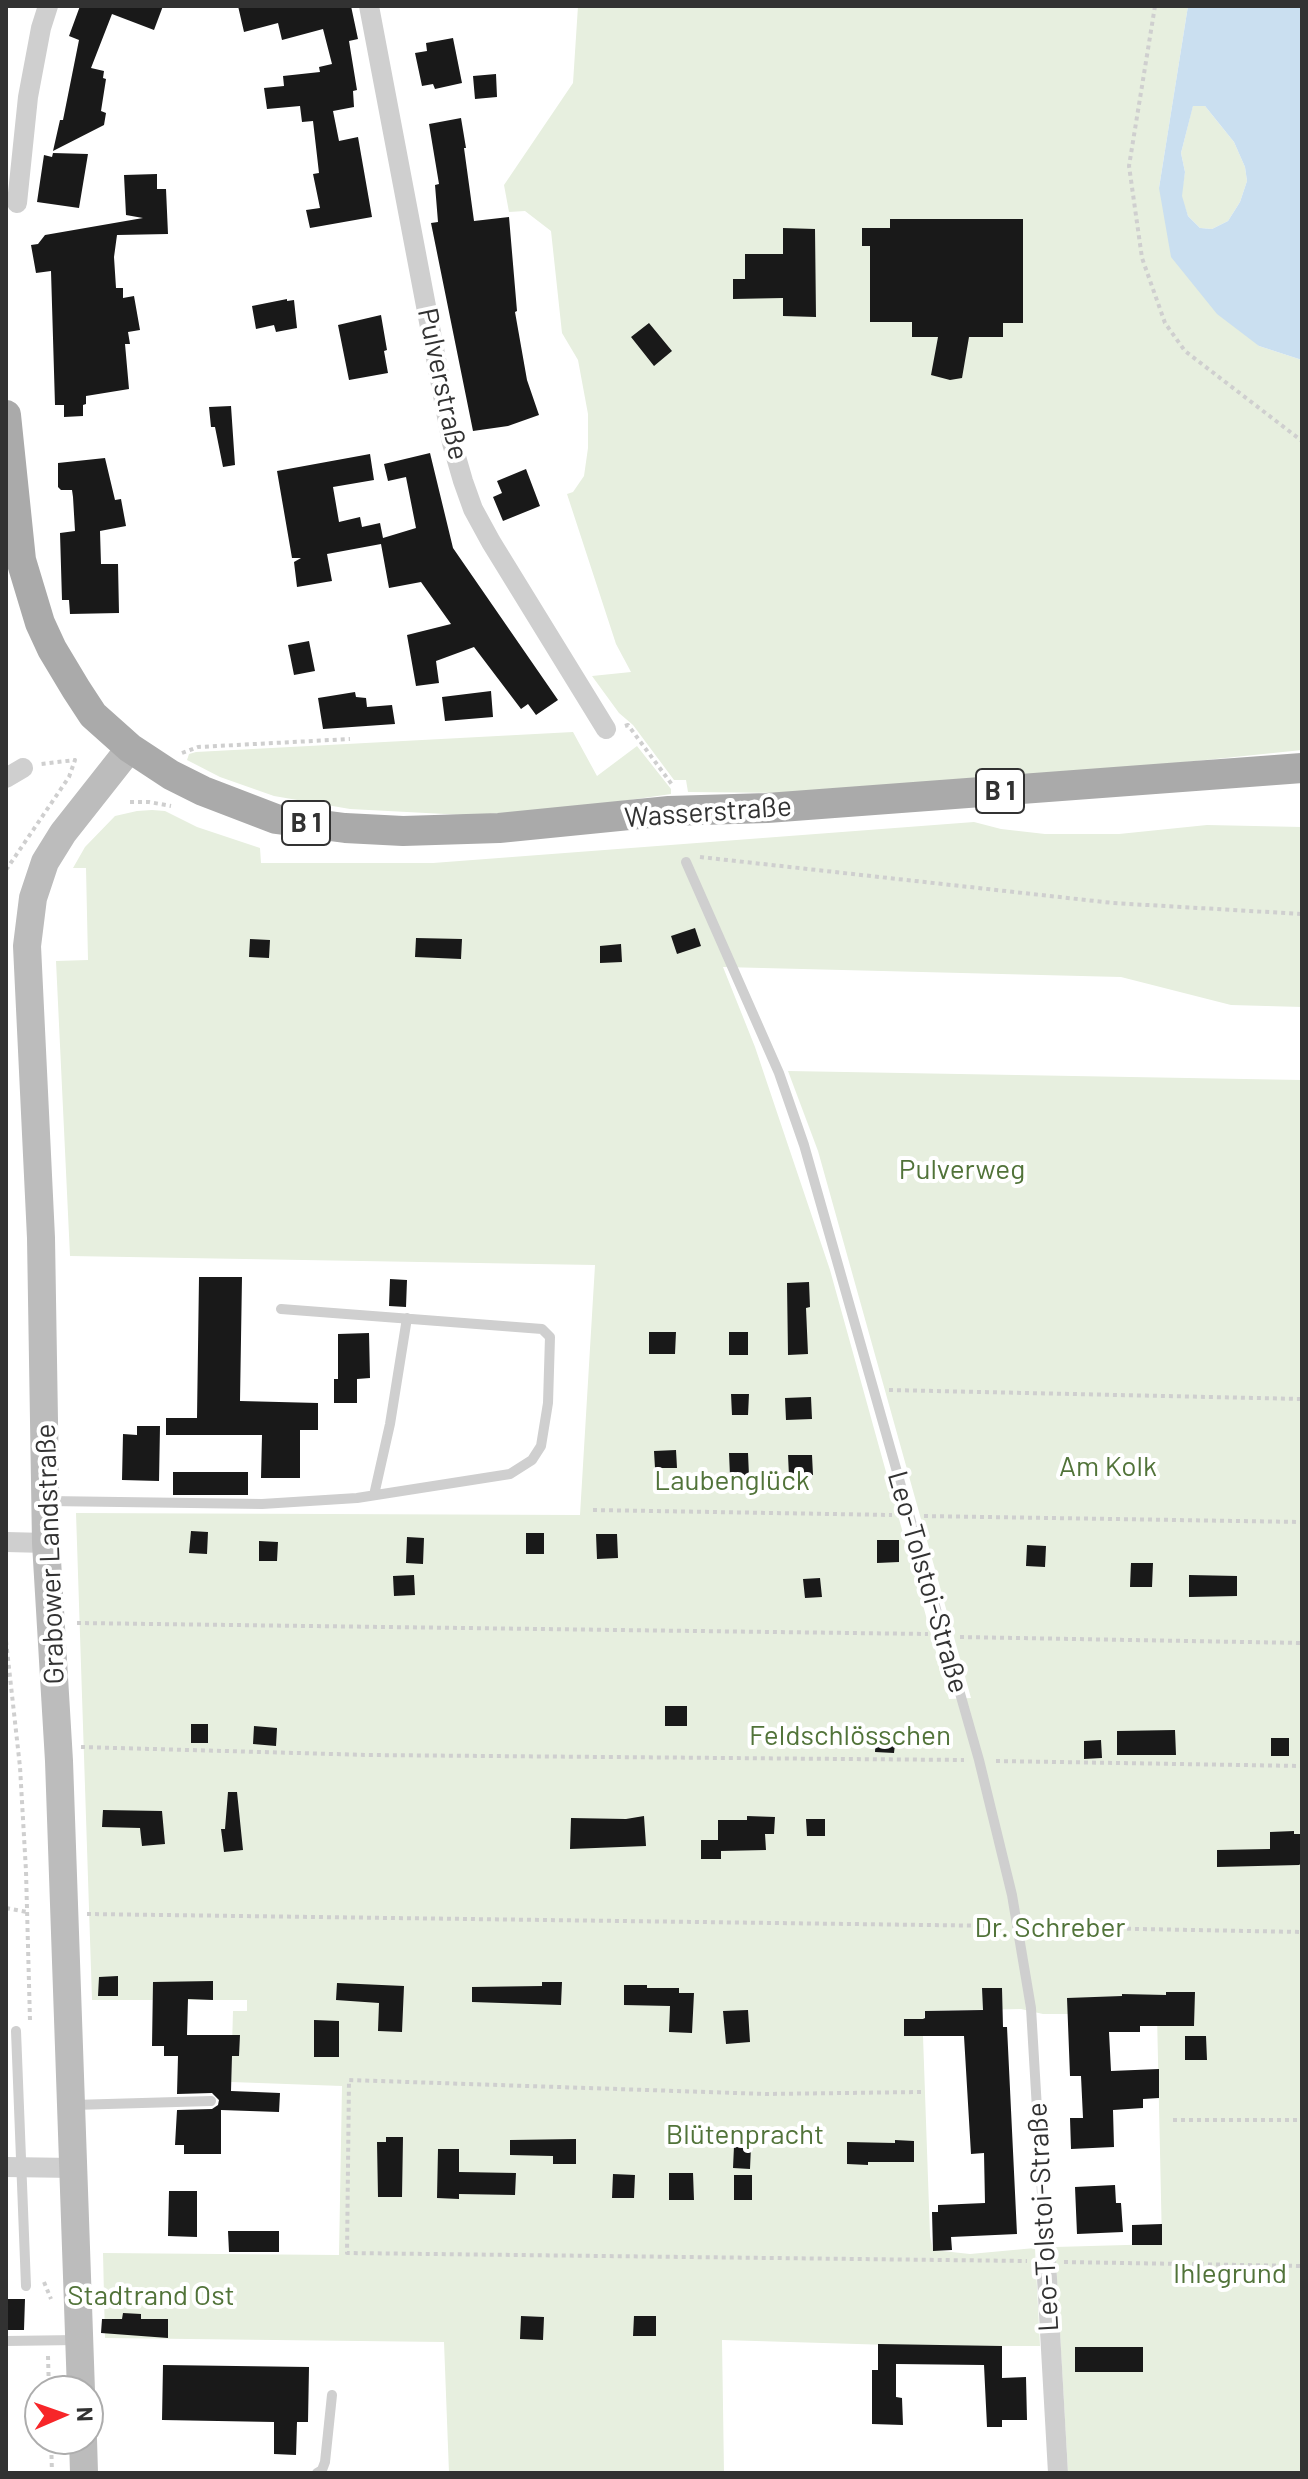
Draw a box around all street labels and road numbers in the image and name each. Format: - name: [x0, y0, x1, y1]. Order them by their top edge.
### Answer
- street label: Pulverstraße: [411, 305, 475, 463]
- road number: B 1: [976, 769, 1024, 813]
- street label: Wasserstraße: [623, 789, 793, 835]
- road number: B 1: [282, 801, 330, 845]
- street label: Grabower Landstraße: [29, 1423, 71, 1685]
- street label: Leo-Tolstoi-Straße: [880, 1467, 976, 1697]
- street label: Leo-Tolstoi-Straße: [1020, 2102, 1066, 2332]

